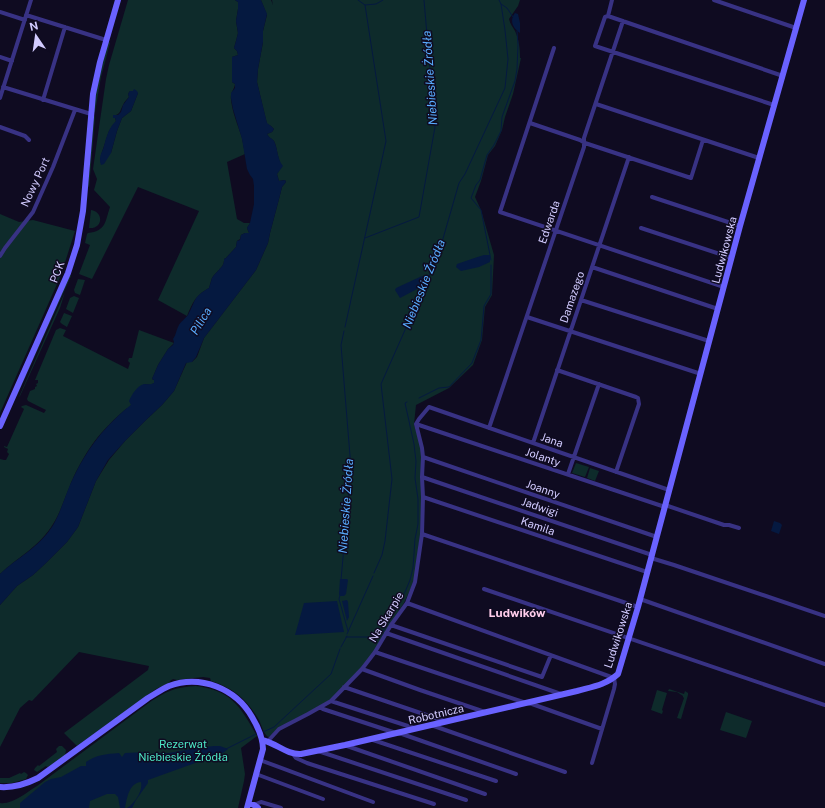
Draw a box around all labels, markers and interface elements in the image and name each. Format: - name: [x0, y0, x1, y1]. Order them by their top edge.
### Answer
- north arrow: [16, 16, 56, 56]
- text: N: [28, 19, 39, 33]
- water label: Niebieskie Żródła: [420, 30, 440, 126]
- street label: Nowy Port: [18, 155, 52, 209]
- street label: Edwarda: [536, 199, 562, 245]
- street label: Ludwikowska: [709, 215, 739, 285]
- water label: Niebieskie Źródła: [400, 237, 448, 331]
- street label: PCK: [47, 259, 67, 284]
- street label: Damazego: [558, 270, 586, 324]
- water label: Pilica: [187, 305, 215, 337]
- street label: Jana: [539, 431, 565, 449]
- street label: Jolanty: [524, 445, 562, 469]
- water label: Niebieskie Żródła: [336, 458, 356, 554]
- street label: Joanny: [525, 478, 562, 500]
- street label: Jadwigi: [520, 495, 560, 519]
- street label: Kamila: [519, 515, 557, 537]
- street label: Na Skarpie: [366, 590, 406, 644]
- street label: Ludwikowska: [602, 600, 634, 670]
- district label: Ludwików: [488, 606, 546, 620]
- street label: Robotnicza: [407, 702, 465, 726]
- park label: Rezerwat Niebieskie Źródła: [138, 738, 228, 763]

